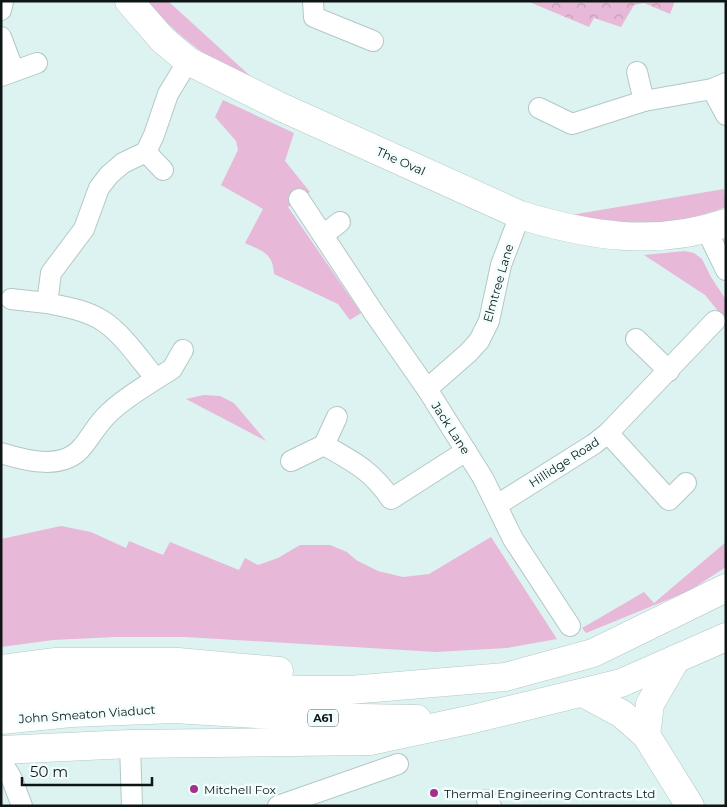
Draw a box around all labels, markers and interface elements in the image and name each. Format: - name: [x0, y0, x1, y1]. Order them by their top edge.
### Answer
- street label: The Oval: [374, 144, 428, 178]
- street label: Elmtree Lane: [480, 242, 516, 324]
- street label: Jack Lane: [428, 398, 474, 457]
- street label: Hillidge Road: [526, 434, 602, 490]
- street label: John Smeaton Viaduct: [17, 702, 156, 726]
- road number: A61: [308, 710, 338, 726]
- scale bar: [22, 754, 152, 786]
- text: 50 m: [30, 762, 68, 781]
- place label: Mitchell Fox: [204, 782, 277, 797]
- marker: Mitchell Fox: [188, 783, 200, 795]
- place label: Thermal Engineering Contracts Ltd: [444, 786, 655, 801]
- marker: Thermal Engineering Contracts Ltd: [428, 787, 440, 799]

